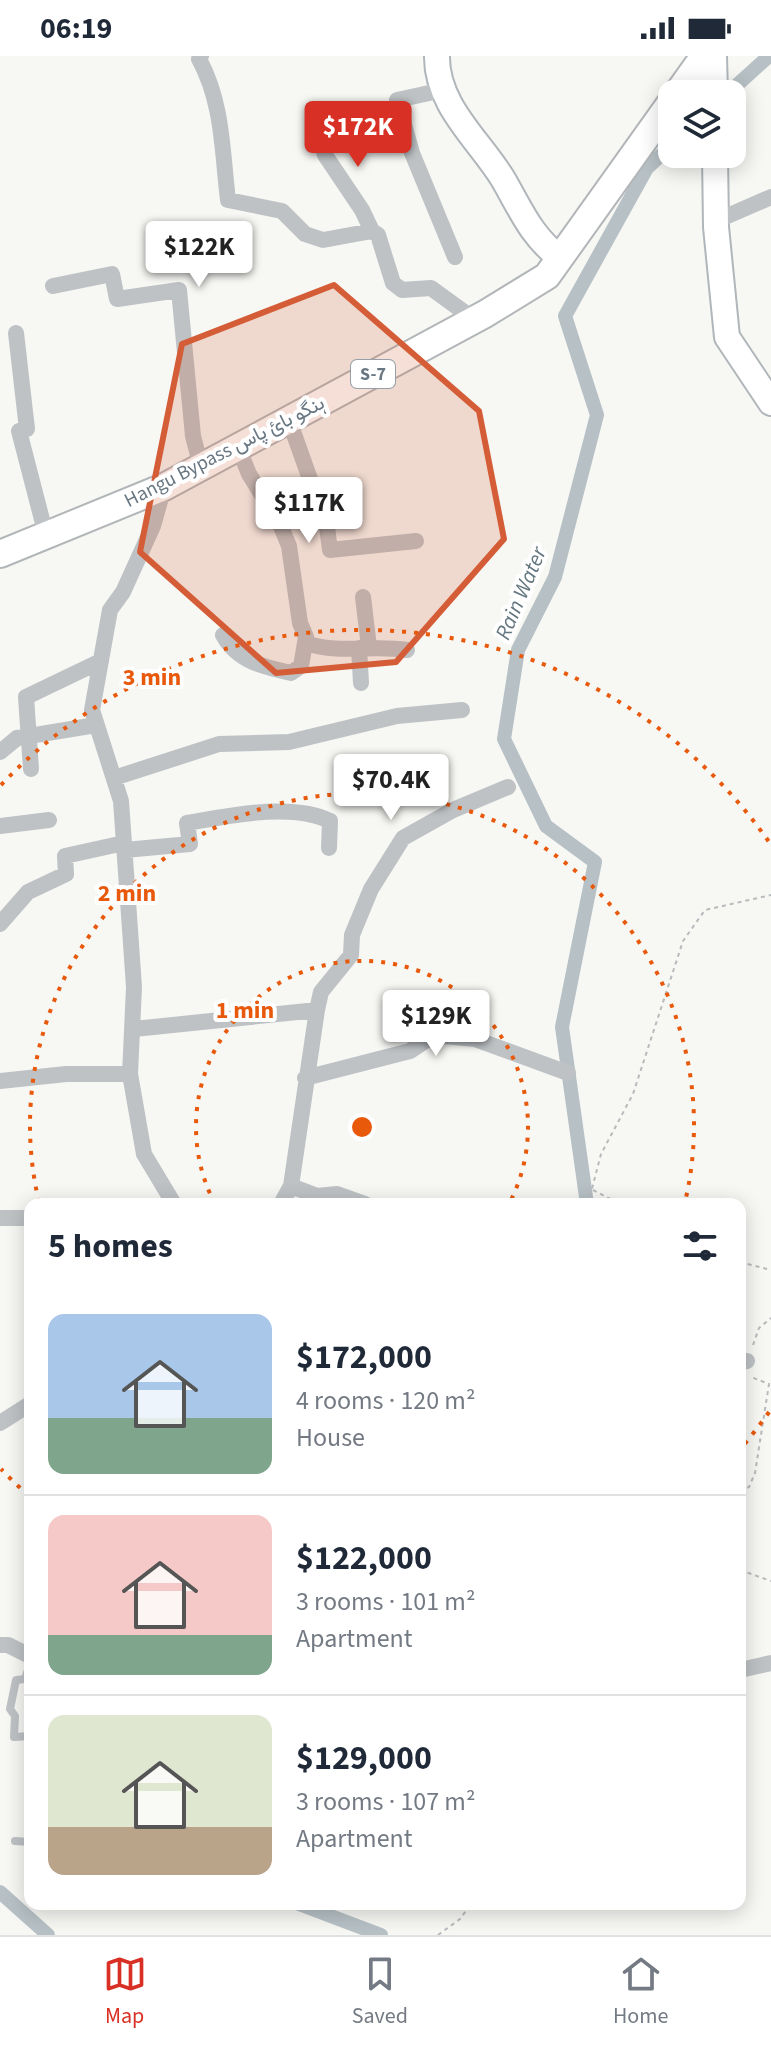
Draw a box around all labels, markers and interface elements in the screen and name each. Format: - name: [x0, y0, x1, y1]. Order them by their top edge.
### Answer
- text: 06:19: [40, 7, 112, 50]
- map controls: [658, 80, 746, 168]
- button: layers: [658, 80, 746, 168]
- pin: $172K: [302, 101, 414, 169]
- text: $172K: [323, 108, 393, 145]
- pin: $122K: [143, 221, 255, 289]
- text: $122K: [164, 228, 234, 265]
- road number: S-7: [351, 360, 395, 388]
- street label: Hangu Bypass ہنگو بائ پاس: [119, 389, 329, 515]
- pin: $117K: [253, 477, 365, 545]
- text: $117K: [274, 484, 344, 521]
- water label: Rain Water: [487, 541, 555, 645]
- text: 3 min: [123, 660, 181, 695]
- pin: $70.4K: [326, 754, 456, 822]
- text: $70.4K: [352, 761, 430, 798]
- text: 2 min: [98, 876, 156, 911]
- pin: $129K: [380, 990, 492, 1058]
- text: 1 min: [216, 993, 274, 1028]
- text: $129K: [401, 997, 471, 1034]
- centre of rings: [348, 1113, 376, 1141]
- text: 5 homes: [48, 1222, 173, 1271]
- icon: filters: [678, 1224, 722, 1268]
- text: $172,000: [296, 1333, 432, 1382]
- icon: home: [112, 1346, 208, 1442]
- text: 4 rooms · 120 m²: [296, 1382, 475, 1419]
- text: House: [296, 1419, 365, 1456]
- text: $122,000: [296, 1534, 432, 1583]
- icon: home: [112, 1547, 208, 1643]
- text: 3 rooms · 101 m²: [296, 1583, 475, 1620]
- text: Apartment: [296, 1620, 413, 1657]
- text: $129,000: [296, 1734, 432, 1783]
- icon: home: [112, 1747, 208, 1843]
- text: 3 rooms · 107 m²: [296, 1783, 475, 1820]
- text: Apartment: [296, 1820, 413, 1857]
- tab: Map: [103, 1952, 147, 2032]
- tab: Saved: [352, 1952, 408, 2032]
- tab: Home: [613, 1952, 668, 2032]

